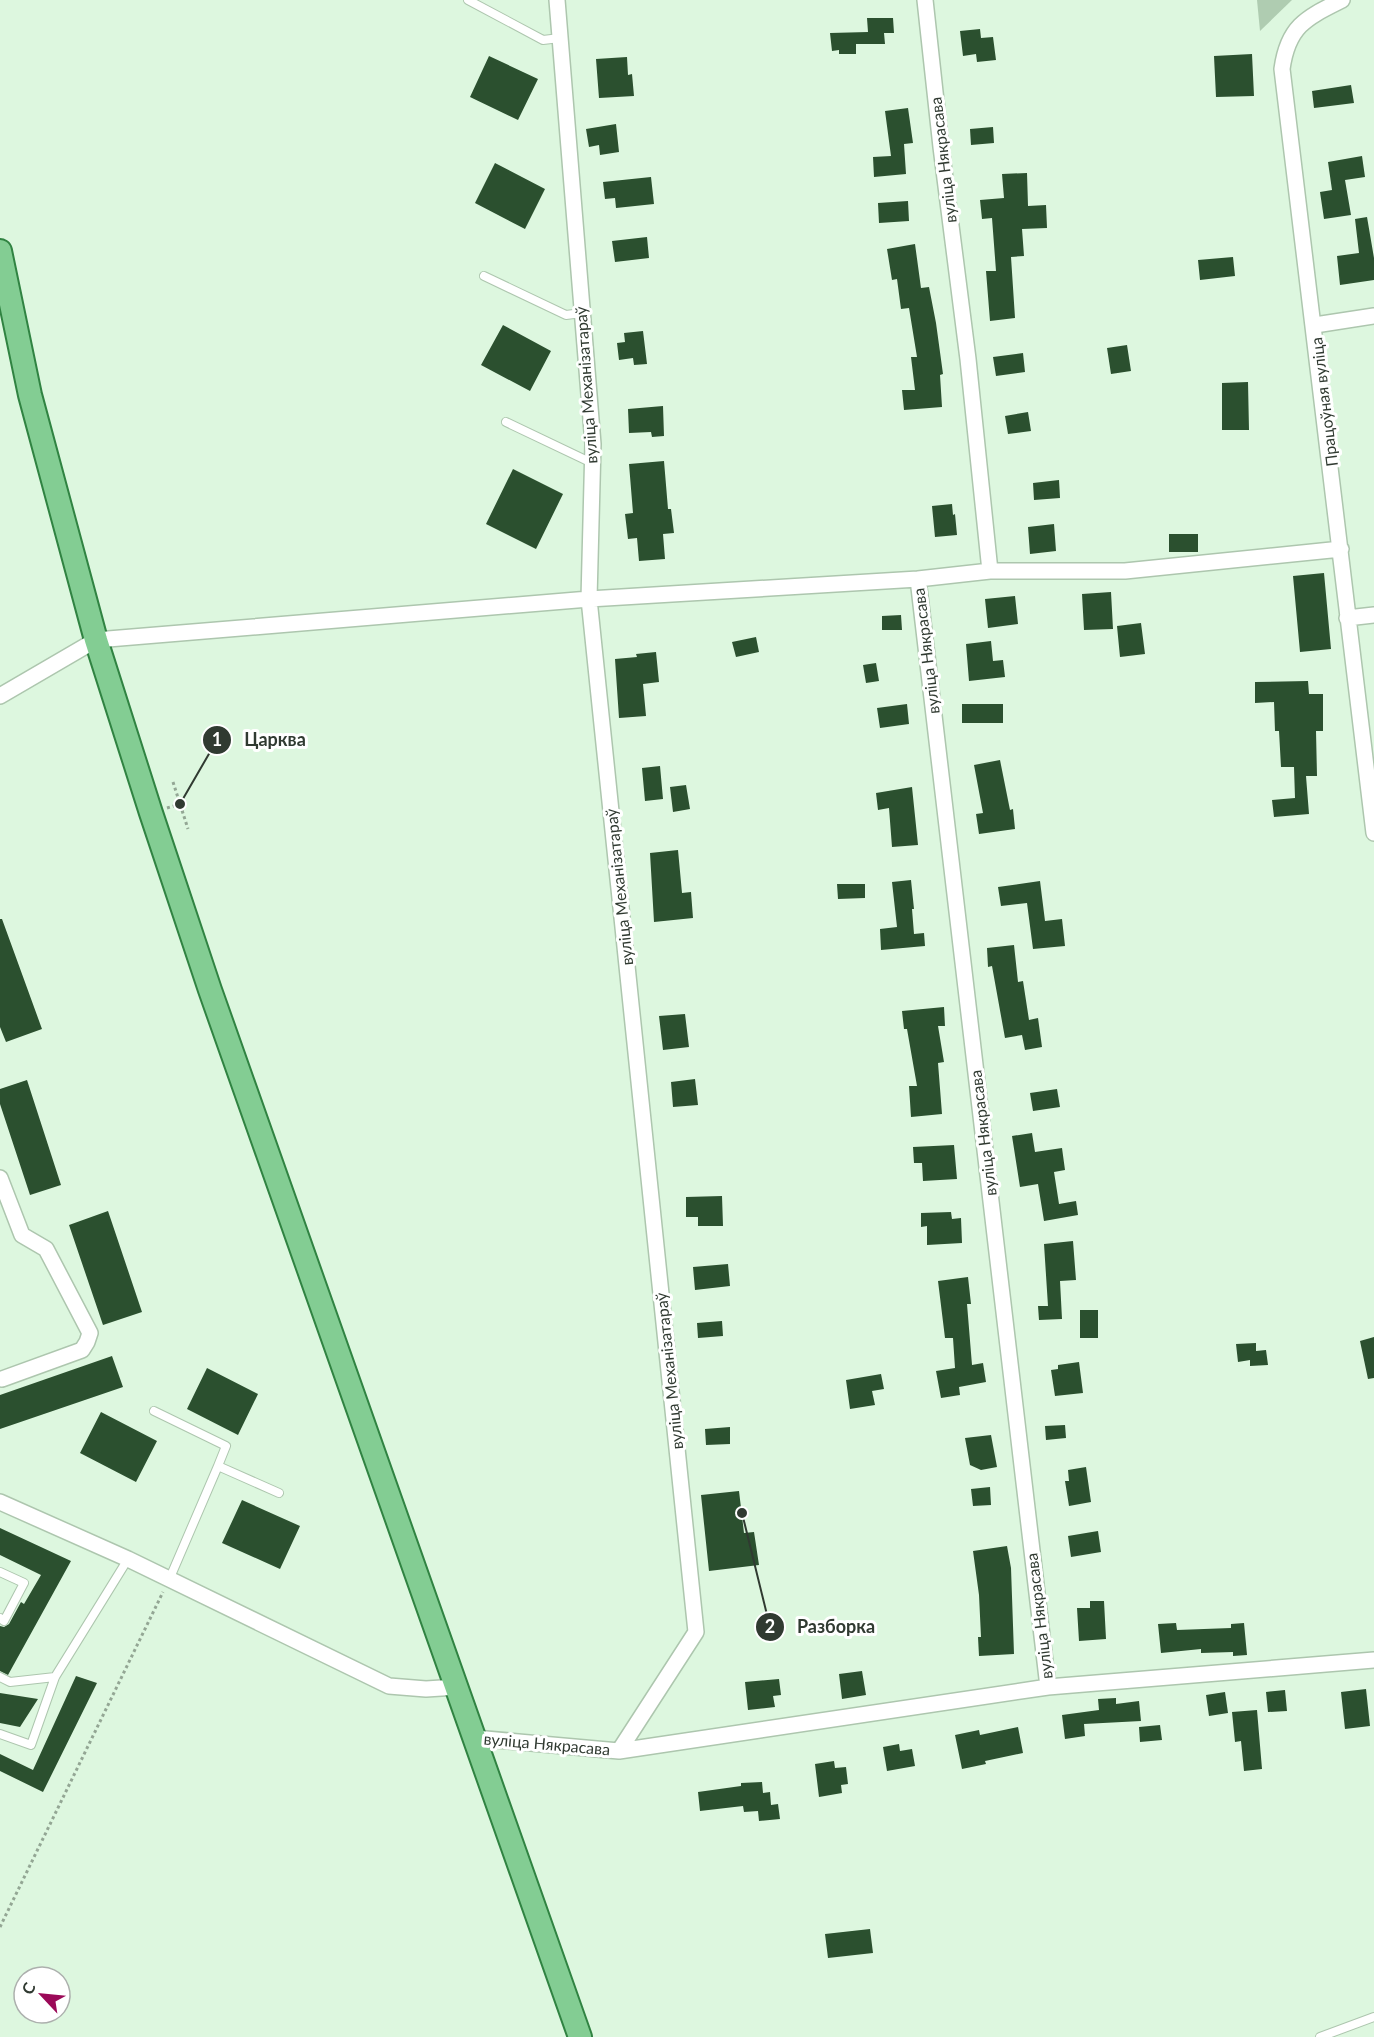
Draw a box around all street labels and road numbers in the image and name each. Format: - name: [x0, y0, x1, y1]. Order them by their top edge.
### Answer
- street label: вуліца Някрасава: [925, 96, 960, 224]
- street label: вуліца Механізатараў: [570, 305, 600, 464]
- street label: Працоўная вуліца: [1306, 336, 1341, 468]
- street label: вуліца Някрасава: [908, 587, 943, 715]
- street label: вуліца Механізатараў: [601, 807, 636, 966]
- street label: вуліца Някрасава: [965, 1069, 1000, 1197]
- street label: вуліца Механізатараў: [651, 1291, 686, 1450]
- street label: вуліца Някрасава: [1021, 1552, 1056, 1680]
- street label: вуліца Някрасава: [483, 1729, 611, 1758]

